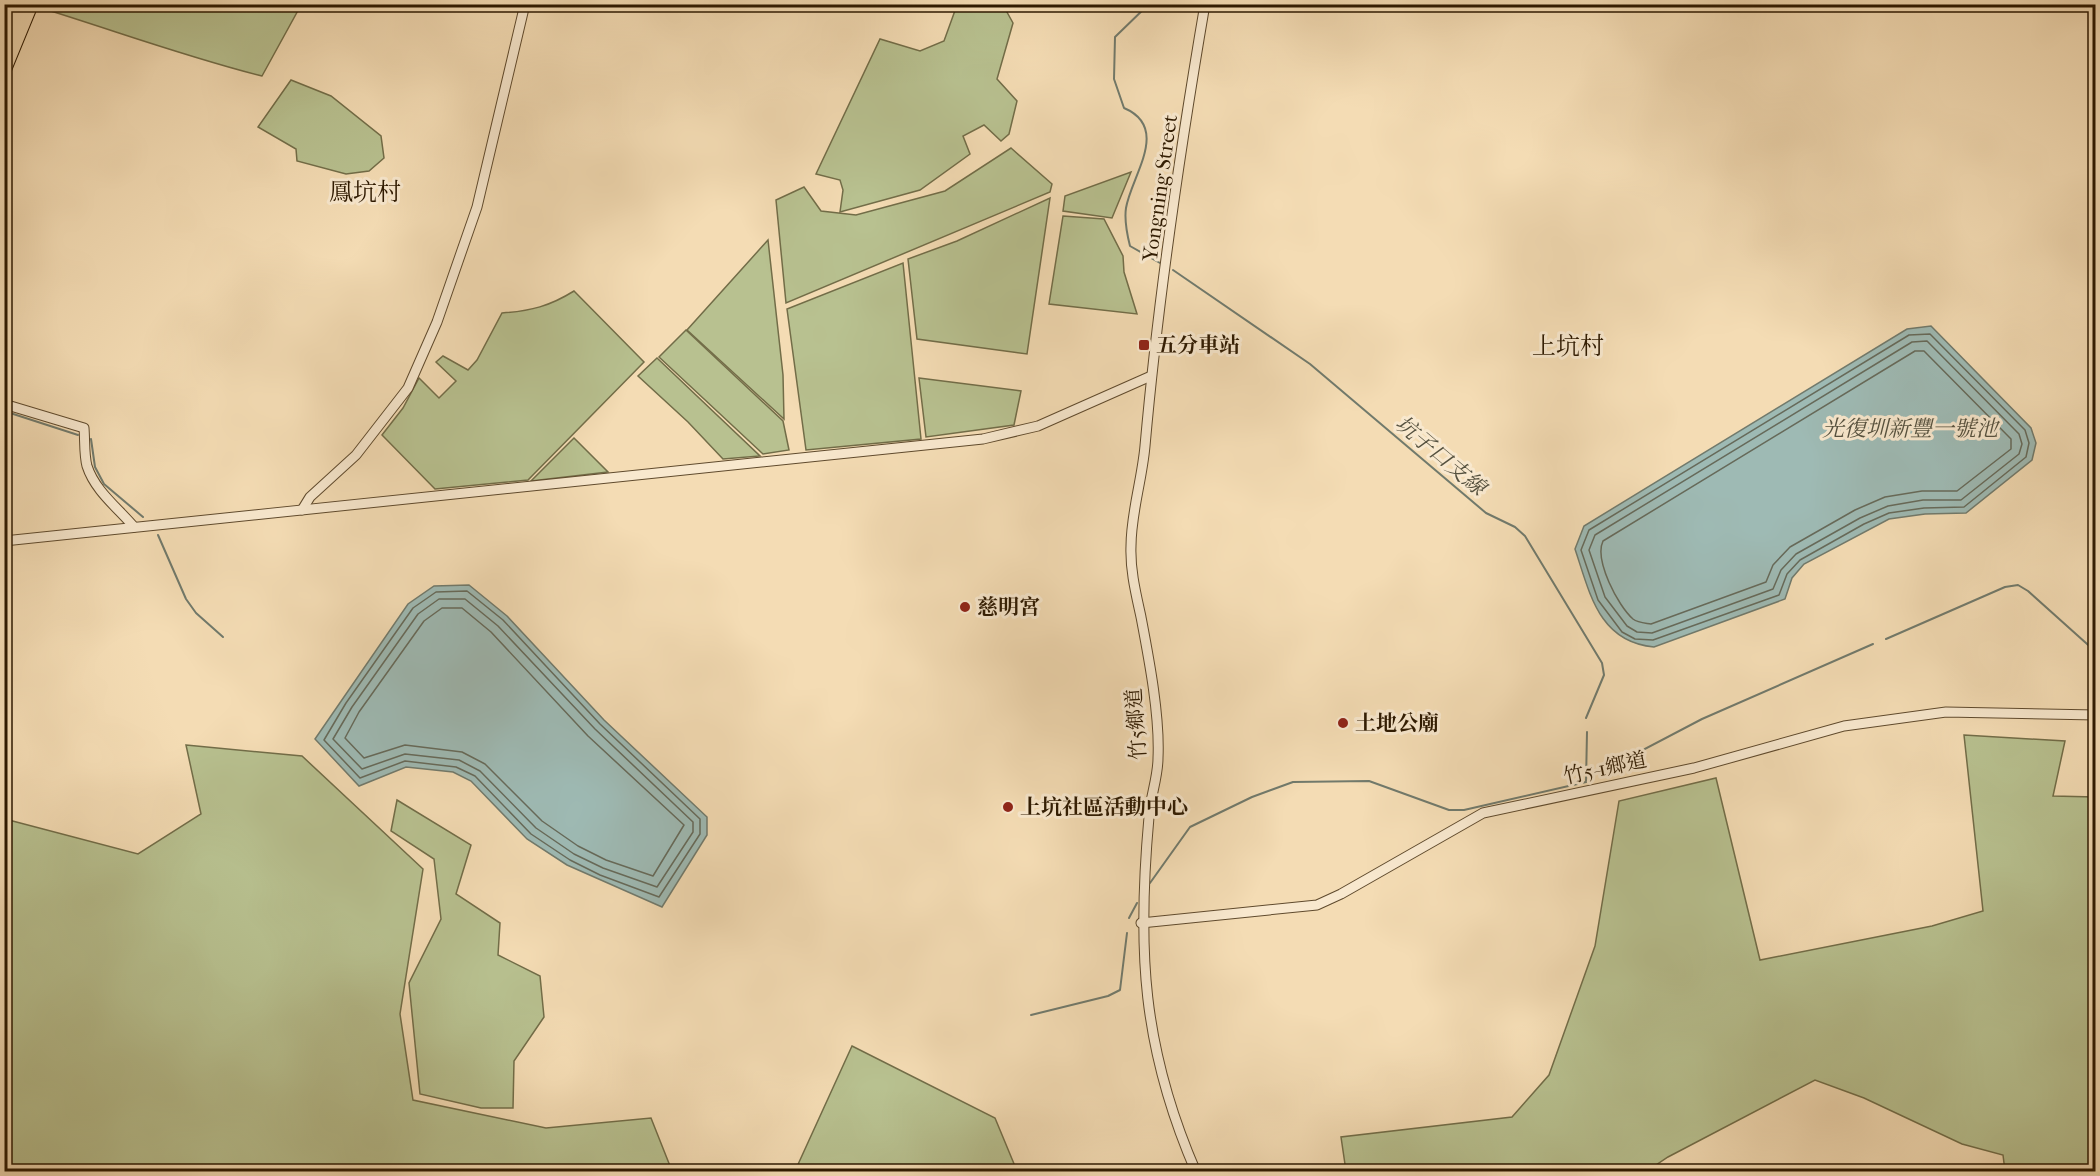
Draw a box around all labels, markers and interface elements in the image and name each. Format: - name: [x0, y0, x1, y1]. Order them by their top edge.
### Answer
- street label: Yongning Street: [1138, 112, 1182, 264]
- district label: 鳳坑村: [329, 178, 401, 206]
- district label: 上坑村: [1532, 332, 1604, 360]
- place label: 五分車站: [1156, 333, 1240, 357]
- marker: 五分車站: [1137, 338, 1151, 352]
- water label: 坑子口支線: [1390, 410, 1492, 502]
- water label: 光復圳新豐一號池: [1822, 416, 2000, 442]
- place label: 慈明宮: [977, 595, 1040, 619]
- marker: 慈明宮: [958, 600, 972, 614]
- street label: 竹5鄉道: [1122, 687, 1150, 761]
- place label: 土地公廟: [1355, 711, 1439, 735]
- marker: 土地公廟: [1336, 716, 1350, 730]
- street label: 竹5-1鄉道: [1561, 747, 1649, 789]
- place label: 上坑社區活動中心: [1020, 795, 1188, 819]
- marker: 上坑社區活動中心: [1001, 800, 1015, 814]

